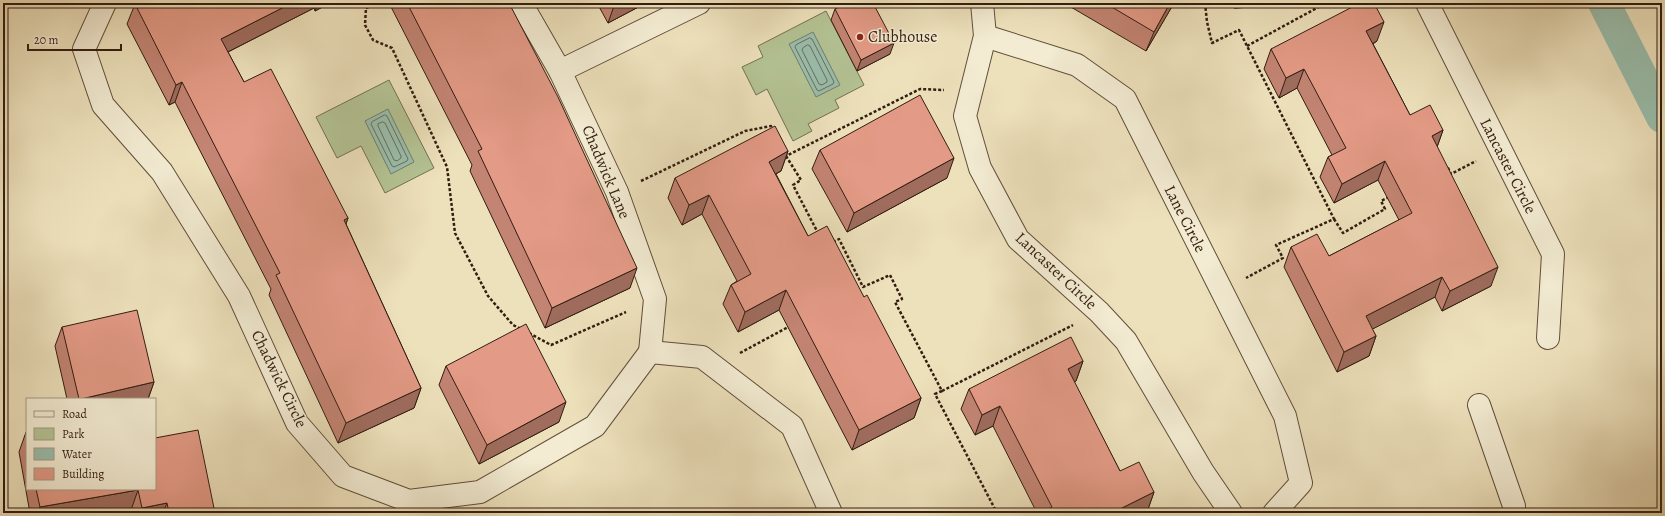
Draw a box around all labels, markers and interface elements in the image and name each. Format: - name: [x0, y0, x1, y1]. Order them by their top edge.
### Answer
- scale bar: [28, 26, 121, 52]
- place label: Clubhouse: [868, 26, 937, 48]
- text: 20 m: [34, 32, 58, 48]
- marker: Clubhouse: [855, 32, 865, 42]
- street label: Lancaster Circle: [1474, 114, 1542, 218]
- street label: Chadwick Lane: [576, 122, 636, 222]
- street label: Lane Circle: [1159, 182, 1211, 256]
- street label: Lancaster Circle: [1010, 227, 1102, 315]
- street label: Chadwick Circle: [246, 326, 312, 432]
- legend: [26, 398, 156, 490]
- text: Road: [62, 406, 88, 422]
- text: Park: [62, 426, 85, 442]
- text: Water: [61, 446, 92, 462]
- text: Building: [62, 466, 104, 482]

